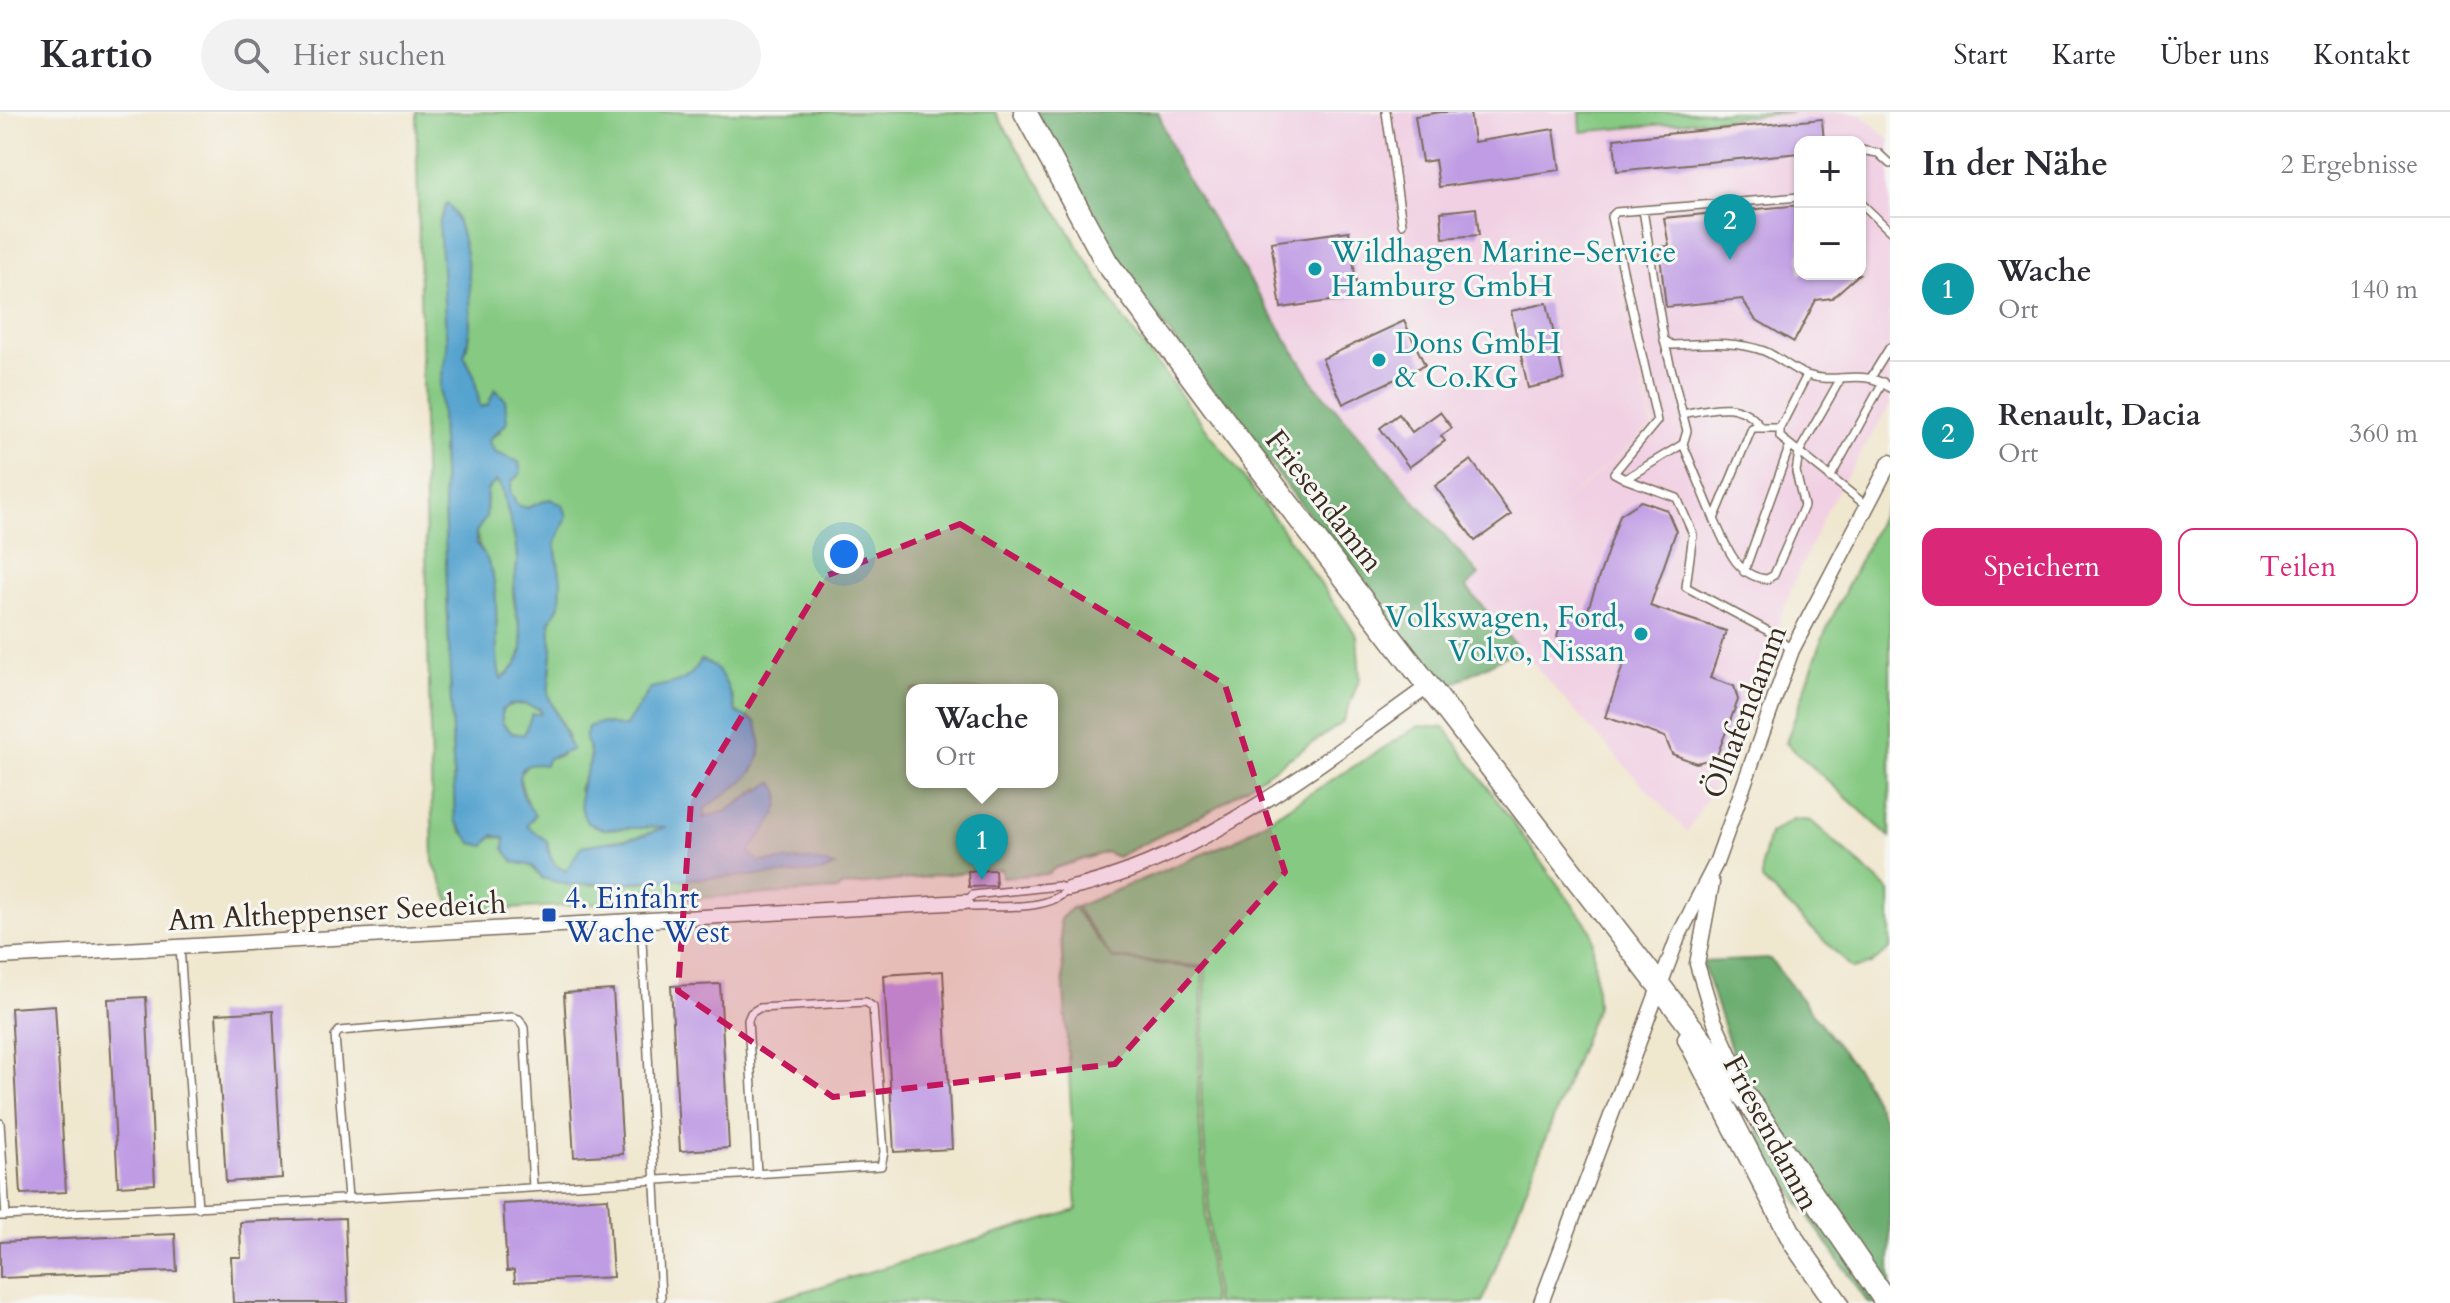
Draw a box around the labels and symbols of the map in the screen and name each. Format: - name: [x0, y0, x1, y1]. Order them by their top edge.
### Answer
- pin: 2: [1704, 194, 1756, 260]
- place label: Wildhagen Marine-Service Hamburg GmbH: [1330, 232, 1676, 307]
- marker: Wildhagen Marine-Service Hamburg GmbH: [1306, 260, 1324, 278]
- place label: Dons GmbH & Co.KG: [1395, 323, 1561, 398]
- marker: Dons GmbH & Co.KG: [1370, 351, 1388, 369]
- street label: Friesendamm: [1255, 421, 1393, 581]
- your location: [824, 534, 864, 574]
- place label: Volkswagen, Ford, Volvo, Nissan: [1385, 597, 1625, 672]
- street label: Ölhafendamm: [1693, 619, 1797, 805]
- marker: Volkswagen, Ford, Volvo, Nissan: [1632, 625, 1650, 643]
- pin: 1: [956, 814, 1008, 880]
- place label: 4. Einfahrt Wache West: [564, 878, 730, 953]
- street label: Am Altheppenser Seedeich: [167, 883, 508, 941]
- marker: 4. Einfahrt Wache West: [540, 906, 558, 924]
- street label: Friesendamm: [1713, 1048, 1829, 1218]

